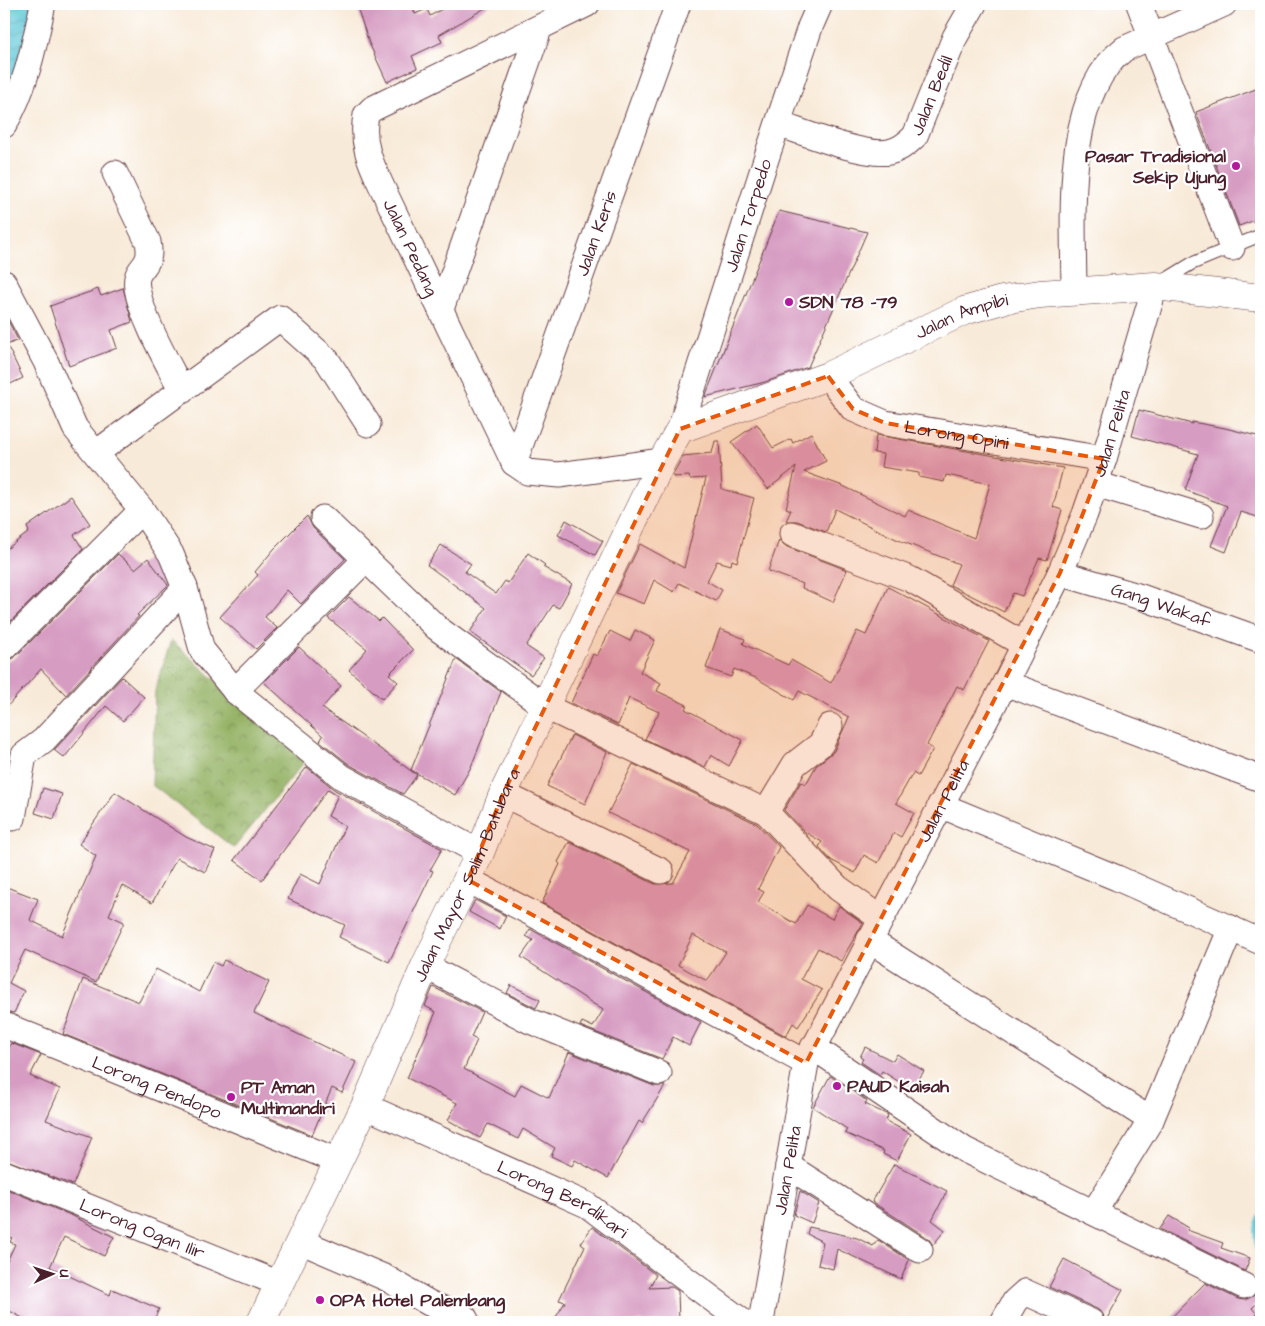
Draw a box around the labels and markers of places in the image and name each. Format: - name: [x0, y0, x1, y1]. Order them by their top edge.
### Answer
- place label: Pasar Tradisional Sekip Ujung: [1085, 144, 1227, 191]
- marker: Pasar Tradisional Sekip Ujung: [1230, 160, 1242, 172]
- place label: SDN 78 -79: [798, 290, 898, 315]
- marker: SDN 78 -79: [783, 296, 795, 308]
- place label: PAUD Kaisah: [847, 1074, 950, 1099]
- place label: PT Aman Multimandiri: [241, 1075, 335, 1121]
- marker: PAUD Kaisah: [831, 1080, 843, 1092]
- marker: PT Aman Multimandiri: [225, 1091, 237, 1103]
- place label: OPA Hotel Palembang: [330, 1288, 506, 1314]
- marker: OPA Hotel Palembang: [314, 1294, 326, 1306]

